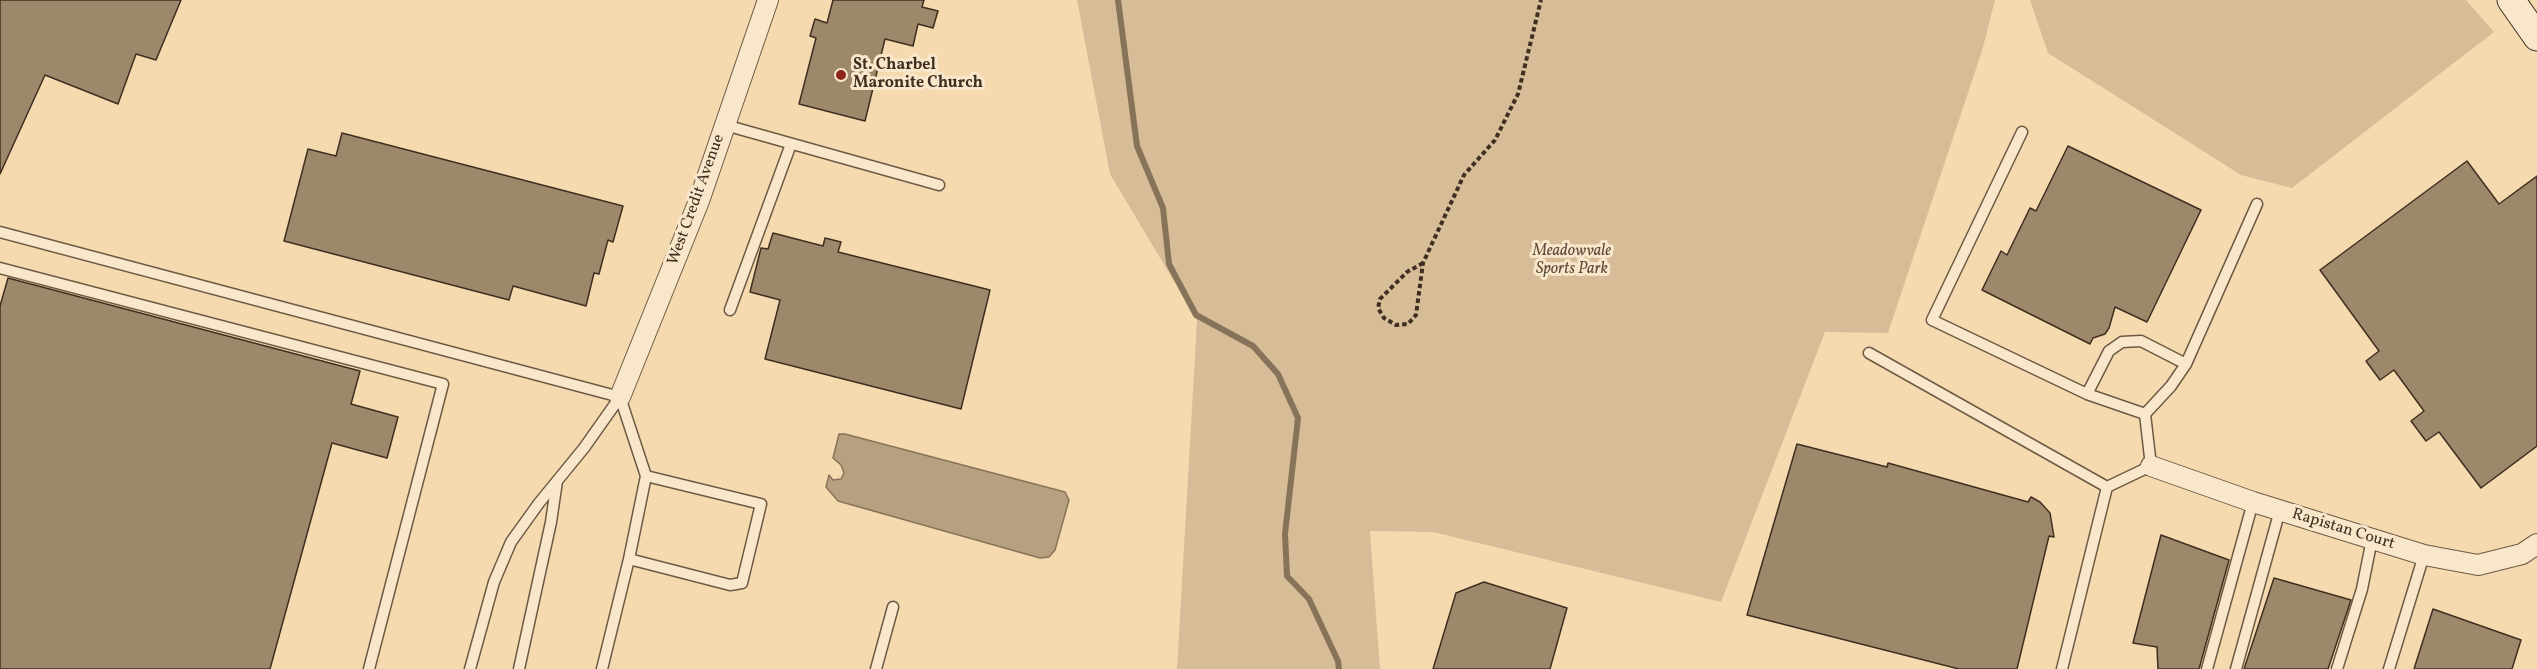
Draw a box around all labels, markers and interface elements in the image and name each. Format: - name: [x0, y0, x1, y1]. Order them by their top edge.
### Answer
- place label: St. Charbel Maronite Church: [853, 56, 983, 94]
- marker: St. Charbel Maronite Church: [834, 68, 848, 82]
- street label: West Credit Avenue: [664, 132, 730, 268]
- park label: Meadowvale Sports Park: [1533, 242, 1611, 280]
- street label: Rapistan Court: [2289, 505, 2397, 555]

